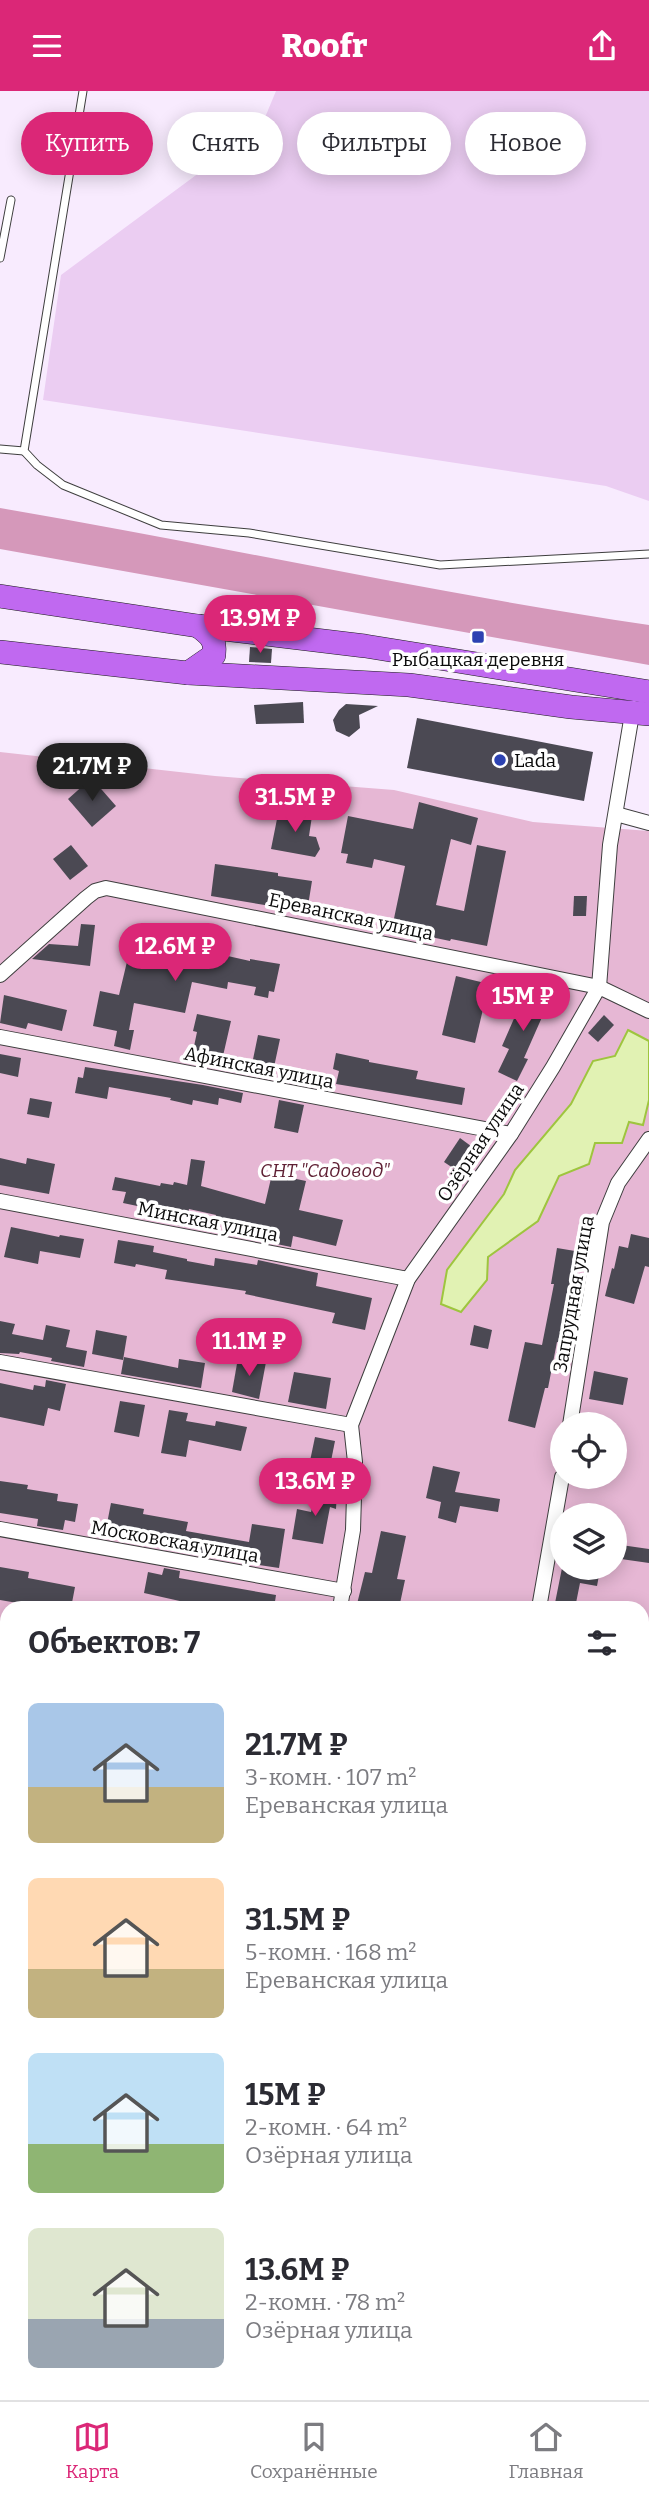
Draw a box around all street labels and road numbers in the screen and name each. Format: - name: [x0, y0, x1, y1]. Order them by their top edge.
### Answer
- street label: Ереванская улица: [266, 888, 436, 945]
- street label: Афинская улица: [182, 1042, 336, 1093]
- street label: Озёрная улица: [432, 1078, 529, 1206]
- street label: Минская улица: [136, 1197, 281, 1247]
- street label: Запрудная улица: [548, 1213, 599, 1374]
- street label: Московская улица: [89, 1515, 261, 1568]

